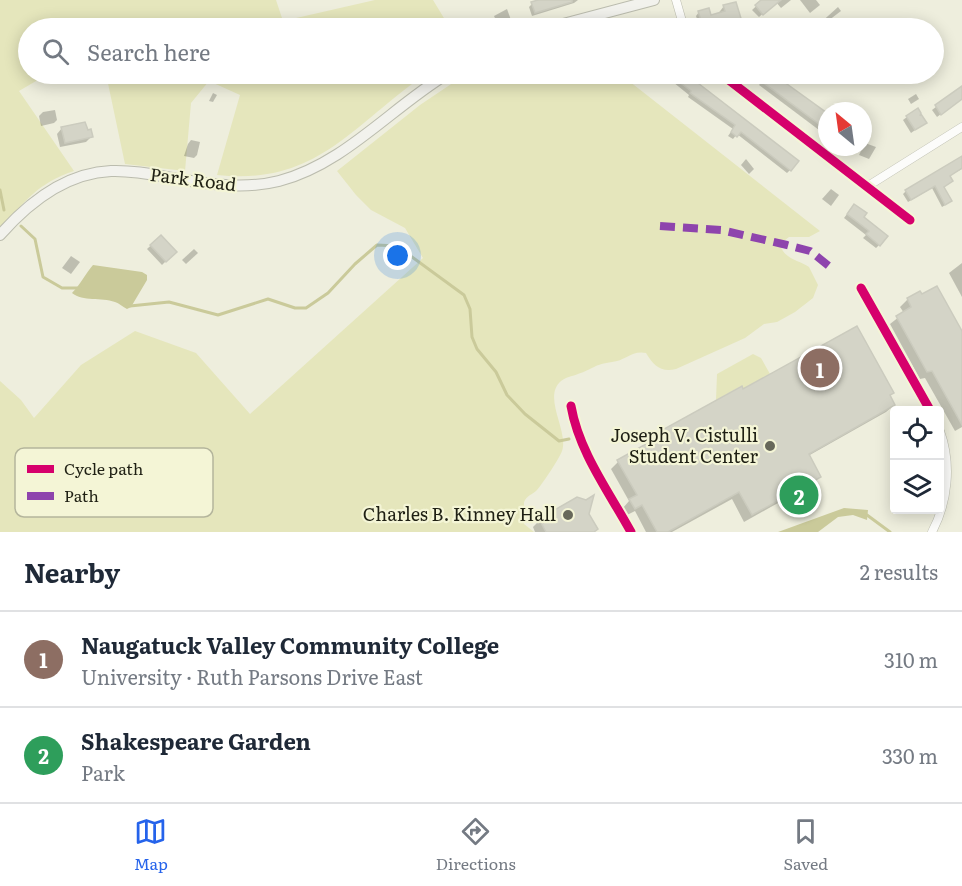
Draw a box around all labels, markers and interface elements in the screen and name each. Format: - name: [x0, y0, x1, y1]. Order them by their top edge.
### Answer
- search box: [18, 18, 944, 84]
- icon: search: [39, 35, 72, 68]
- text: Search here: [87, 35, 210, 68]
- north arrow: [818, 102, 872, 156]
- street label: Park Road: [148, 160, 238, 197]
- your location: [383, 241, 412, 270]
- pin: 1: [800, 346, 840, 391]
- map controls: [890, 406, 944, 514]
- button: locate: [890, 406, 944, 460]
- place label: Joseph V. Cistulli Student Center: [611, 421, 758, 469]
- marker: Joseph V. Cistulli Student Center: [763, 439, 777, 453]
- legend: [15, 448, 213, 517]
- text: Cycle path: [64, 456, 144, 480]
- button: layers: [890, 460, 944, 514]
- pin: 2: [780, 472, 818, 518]
- text: Path: [64, 483, 99, 507]
- place label: Charles B. Kinney Hall: [363, 500, 556, 527]
- marker: Charles B. Kinney Hall: [561, 508, 575, 522]
- text: Nearby: [24, 552, 120, 591]
- text: 2 results: [860, 556, 938, 586]
- text: Naugatuck Valley Community College: [81, 628, 499, 661]
- text: 1: [39, 644, 48, 674]
- text: 310 m: [884, 644, 938, 674]
- text: University · Ruth Parsons Drive East: [81, 661, 423, 691]
- text: Shakespeare Garden: [81, 724, 311, 757]
- text: 2: [38, 740, 49, 770]
- text: 330 m: [882, 740, 938, 770]
- text: Park: [81, 757, 125, 787]
- tab: Map: [134, 815, 168, 875]
- tab: Directions: [436, 815, 516, 875]
- tab: Saved: [784, 815, 828, 875]

